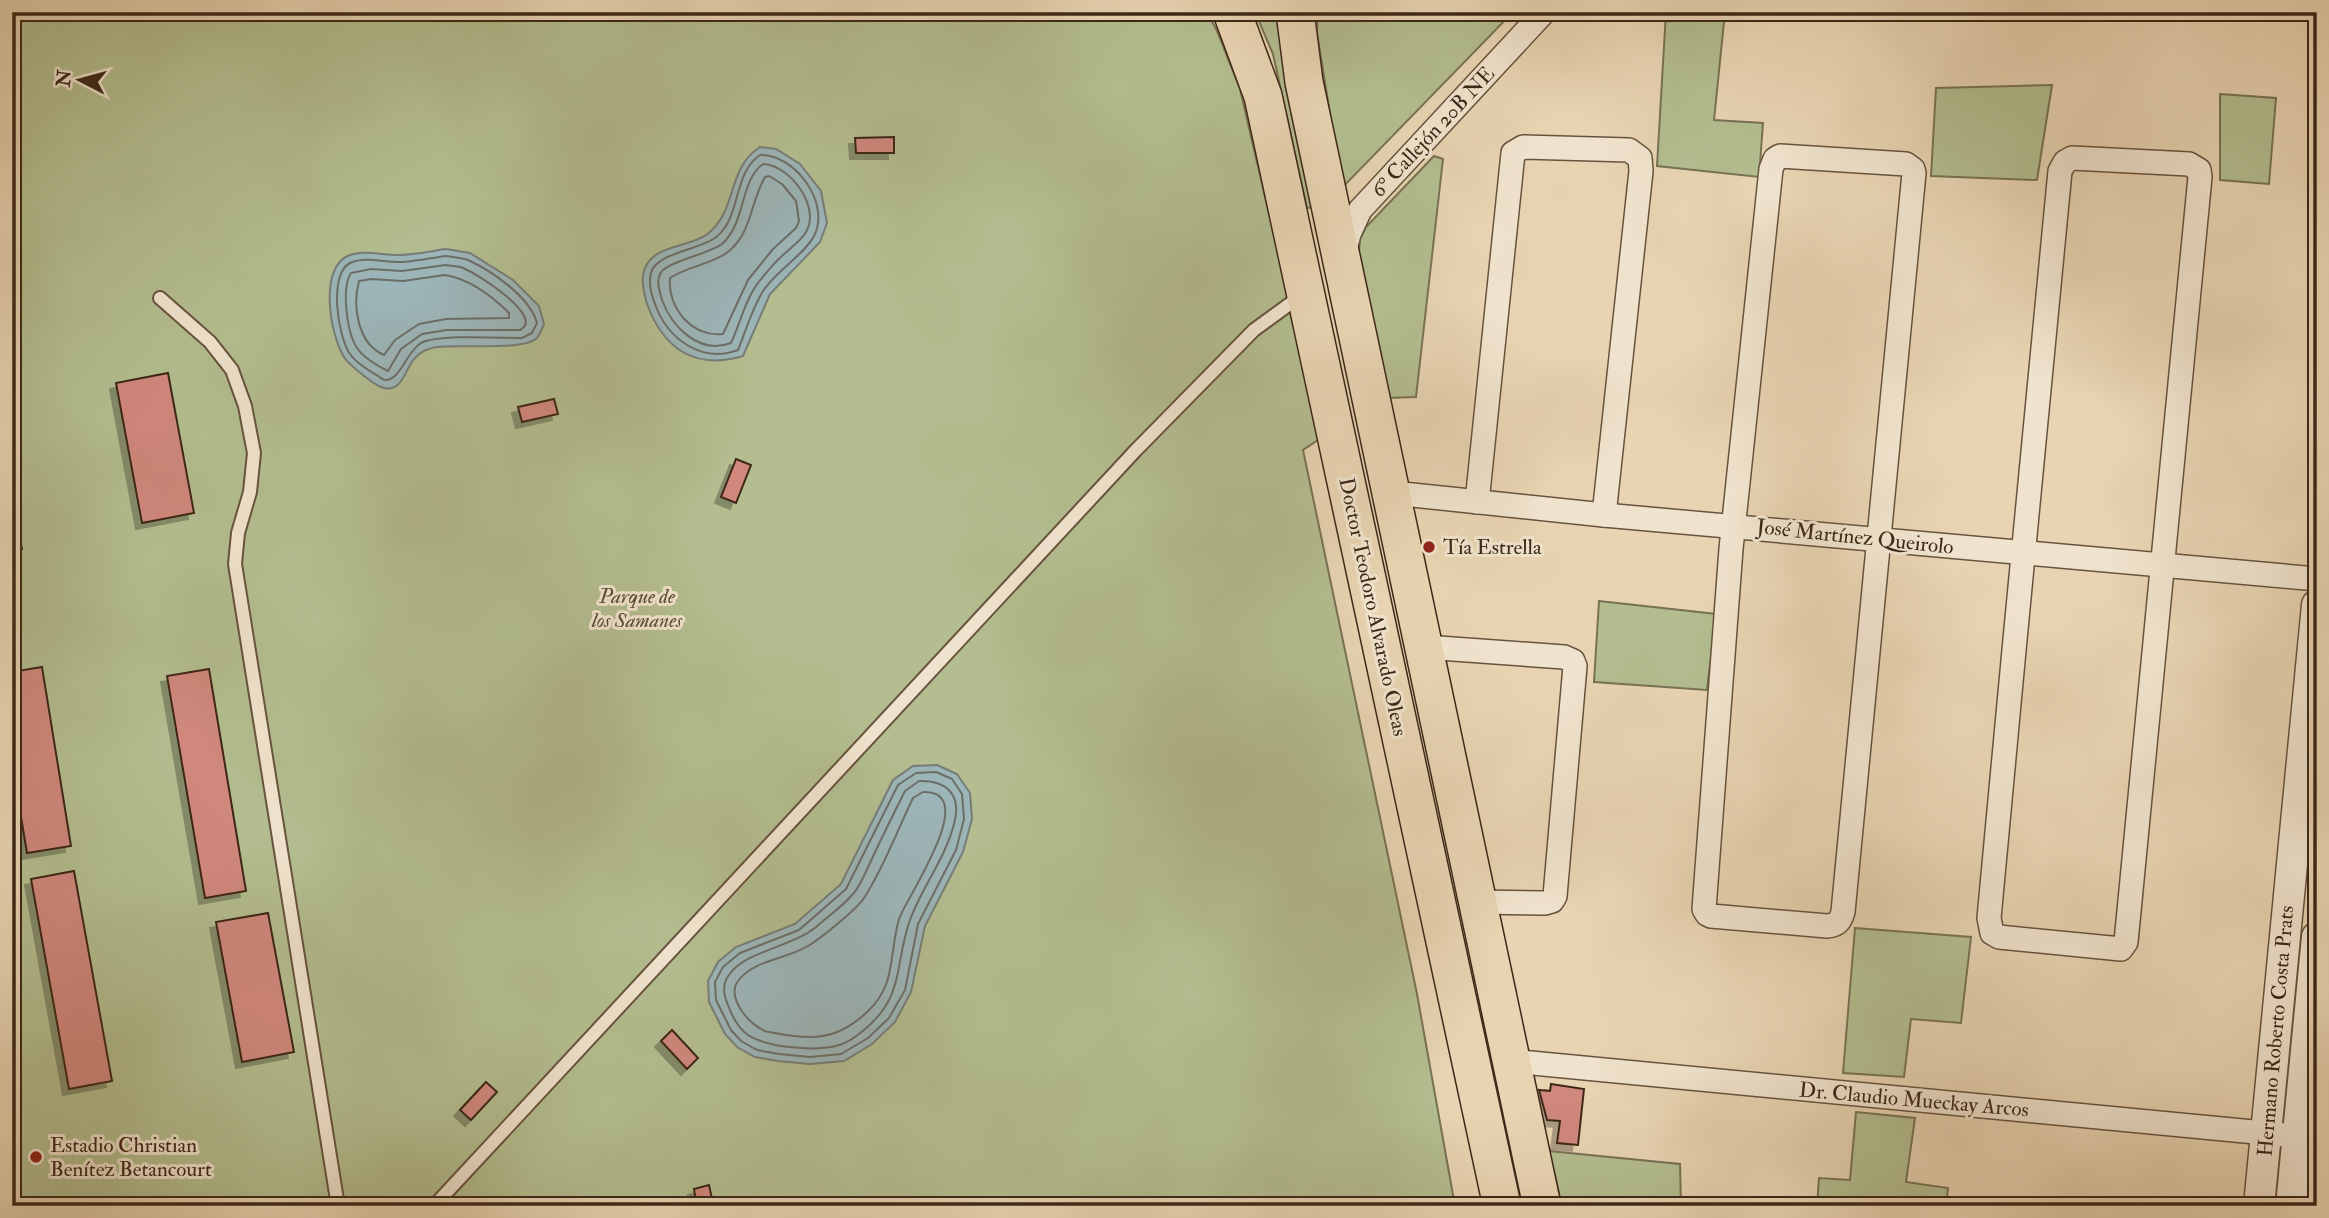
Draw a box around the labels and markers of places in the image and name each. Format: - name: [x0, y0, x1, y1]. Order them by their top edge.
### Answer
- place label: Tía Estrella: [1443, 534, 1542, 561]
- marker: Tía Estrella: [1421, 539, 1437, 555]
- place label: Estadio Christian Benítez Betancourt: [50, 1132, 212, 1183]
- marker: Estadio Christian Benítez Betancourt: [28, 1149, 44, 1165]

